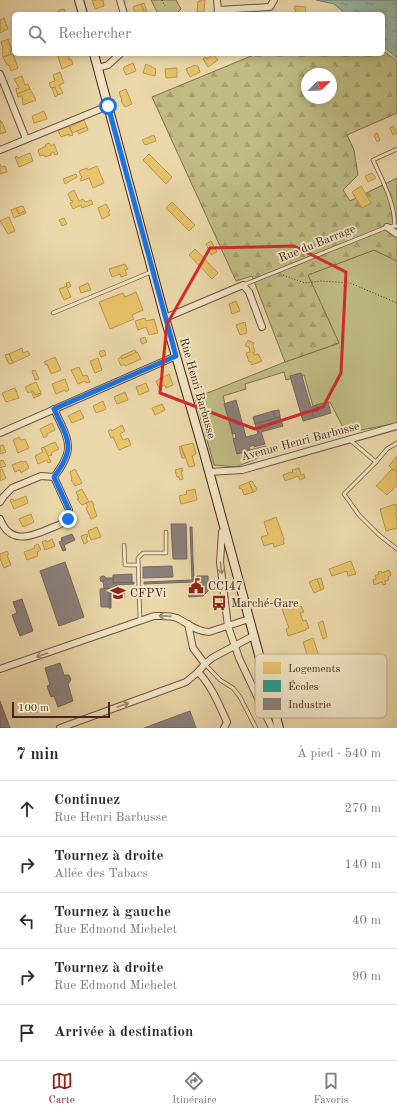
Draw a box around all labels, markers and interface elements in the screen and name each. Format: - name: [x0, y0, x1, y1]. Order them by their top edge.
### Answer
- search box: [12, 12, 385, 56]
- icon: search: [26, 23, 48, 45]
- text: Rechercher: [58, 27, 131, 42]
- north arrow: [301, 68, 337, 104]
- route start: [99, 97, 117, 115]
- street label: Rue du Barrage: [277, 223, 358, 265]
- street label: Rue Henri Barbusse: [177, 336, 217, 441]
- street label: Avenue Henri Barbusse: [240, 420, 361, 464]
- route end: [59, 510, 77, 528]
- one-way arrow: [217, 561, 225, 574]
- public building icon: CCI47: [187, 577, 205, 595]
- place label: CCI47: [208, 581, 243, 593]
- school or university icon: CFPVi: [109, 584, 127, 602]
- place label: CFPVi: [130, 588, 166, 600]
- bus stop icon: Marché-Gare: [210, 594, 228, 612]
- place label: Marché-Gare: [231, 598, 299, 610]
- one-way arrow: [159, 613, 172, 620]
- one-way arrow: [36, 651, 48, 659]
- legend: [255, 654, 387, 718]
- text: Logements: [288, 664, 340, 675]
- text: Écoles: [288, 680, 319, 693]
- scale bar: [12, 700, 110, 719]
- text: Industrie: [288, 700, 331, 711]
- one-way arrow: [116, 701, 129, 708]
- text: 100 m: [18, 703, 49, 714]
- text: 7 min: [16, 746, 59, 763]
- text: À pied · 540 m: [297, 747, 381, 760]
- text: Continuez: [54, 793, 120, 808]
- icon: ahead: [16, 798, 38, 820]
- text: 270 m: [344, 802, 381, 815]
- text: Rue Henri Barbusse: [54, 811, 167, 824]
- text: Tournez à droite: [54, 849, 164, 864]
- icon: right: [16, 854, 38, 876]
- text: 140 m: [344, 858, 381, 871]
- text: Allée des Tabacs: [54, 867, 148, 880]
- text: Tournez à gauche: [54, 905, 171, 920]
- icon: left: [16, 910, 38, 932]
- text: 40 m: [352, 914, 381, 927]
- text: Rue Edmond Michelet: [54, 923, 177, 936]
- text: Tournez à droite: [54, 961, 164, 976]
- icon: right: [16, 966, 38, 988]
- text: 90 m: [352, 970, 381, 983]
- text: Rue Edmond Michelet: [54, 979, 177, 992]
- icon: arrive: [16, 1022, 38, 1044]
- text: Arrivée à destination: [54, 1025, 193, 1040]
- tab: Carte: [49, 1070, 75, 1108]
- tab: Itinéraire: [172, 1070, 217, 1108]
- tab: Favoris: [314, 1070, 348, 1108]

